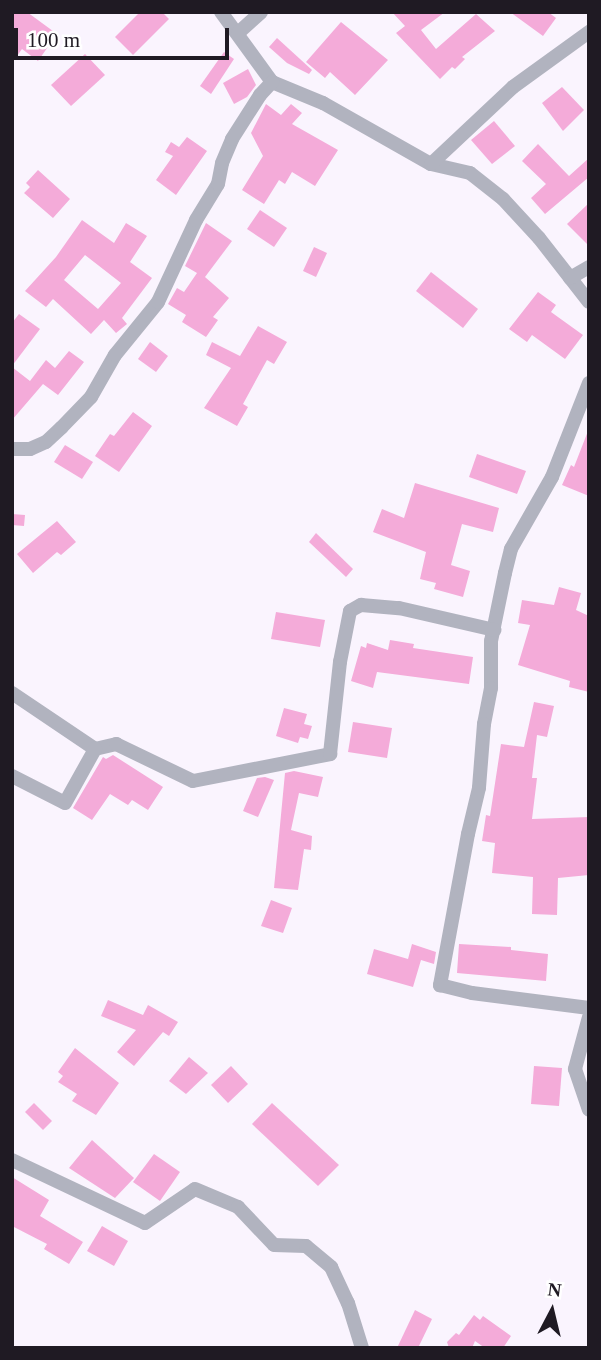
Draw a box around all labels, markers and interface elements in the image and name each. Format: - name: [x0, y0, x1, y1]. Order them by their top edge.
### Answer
- scale bar: [18, 14, 233, 58]
- text: 100 m: [27, 28, 80, 52]
- north arrow: [517, 1276, 587, 1346]
- text: N: [547, 1278, 563, 1301]

